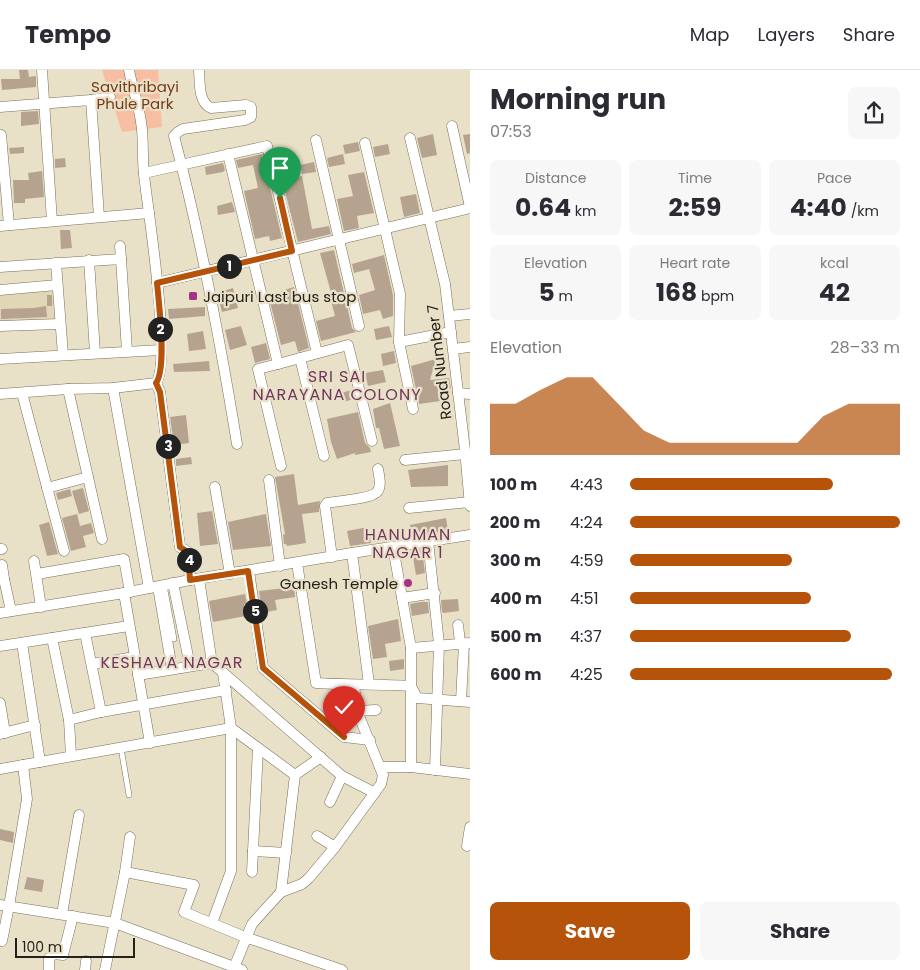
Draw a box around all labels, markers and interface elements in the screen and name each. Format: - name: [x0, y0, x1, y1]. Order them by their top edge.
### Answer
- text: Tempo: [25, 18, 111, 51]
- text: Map: [690, 22, 730, 47]
- text: Layers: [758, 22, 815, 47]
- text: Share: [843, 22, 895, 47]
- park label: Savithribayi Phule Park: [91, 76, 179, 114]
- text: Morning run: [490, 80, 666, 119]
- button: share: [848, 87, 900, 139]
- text: 07:53: [490, 120, 532, 143]
- pin: [259, 147, 301, 198]
- icon: arrive: [266, 154, 294, 182]
- text: Distance: [525, 168, 586, 188]
- text: Time: [678, 168, 712, 188]
- text: Pace: [817, 168, 852, 188]
- text: 0.64: [515, 190, 571, 225]
- text: 2:59: [668, 190, 722, 225]
- text: 4:40: [790, 190, 847, 225]
- text: km: [571, 201, 596, 221]
- text: /km: [847, 201, 879, 221]
- text: Elevation: [524, 253, 587, 273]
- text: Heart rate: [660, 253, 730, 273]
- text: kcal: [820, 253, 849, 273]
- pin: 1: [216, 254, 242, 278]
- text: 1: [227, 256, 232, 276]
- text: 5: [538, 275, 555, 310]
- text: 168: [656, 275, 697, 310]
- text: 42: [819, 275, 850, 310]
- place label: Jaipuri Last bus stop: [203, 286, 356, 307]
- text: m: [555, 286, 573, 306]
- text: bpm: [697, 286, 734, 306]
- marker: Jaipuri Last bus stop: [187, 290, 199, 302]
- street label: Road Number 7: [422, 303, 456, 421]
- pin: 2: [148, 316, 172, 342]
- text: 2: [157, 319, 165, 339]
- text: Elevation: [490, 336, 562, 359]
- text: 28–33 m: [830, 336, 900, 359]
- district label: SRI SAI NARAYANA COLONY: [253, 365, 421, 406]
- pin: 3: [156, 434, 180, 458]
- text: 3: [164, 436, 173, 456]
- text: 100 m: [490, 473, 537, 496]
- text: 4:43: [570, 473, 603, 496]
- text: 200 m: [490, 511, 540, 534]
- text: 4:24: [570, 511, 603, 534]
- district label: HANUMAN NAGAR 1: [365, 523, 451, 564]
- pin: 4: [176, 548, 202, 572]
- text: 300 m: [490, 549, 541, 572]
- text: 4:59: [570, 549, 604, 572]
- text: 4: [185, 550, 194, 570]
- place label: Ganesh Temple: [280, 573, 398, 594]
- marker: Ganesh Temple: [402, 577, 414, 589]
- text: 400 m: [490, 587, 542, 610]
- text: 4:51: [570, 587, 599, 610]
- pin: 5: [242, 598, 268, 624]
- text: 5: [251, 601, 260, 621]
- text: 500 m: [490, 625, 542, 648]
- text: 4:37: [570, 625, 602, 648]
- district label: KESHAVA NAGAR: [101, 651, 243, 674]
- text: 600 m: [490, 663, 541, 686]
- text: 4:25: [570, 663, 603, 686]
- pin: [323, 686, 365, 737]
- icon: check: [330, 693, 358, 721]
- button: Save: [490, 902, 690, 960]
- button: Share: [700, 902, 900, 960]
- scale bar: [15, 935, 135, 958]
- text: 100 m: [22, 937, 62, 957]

